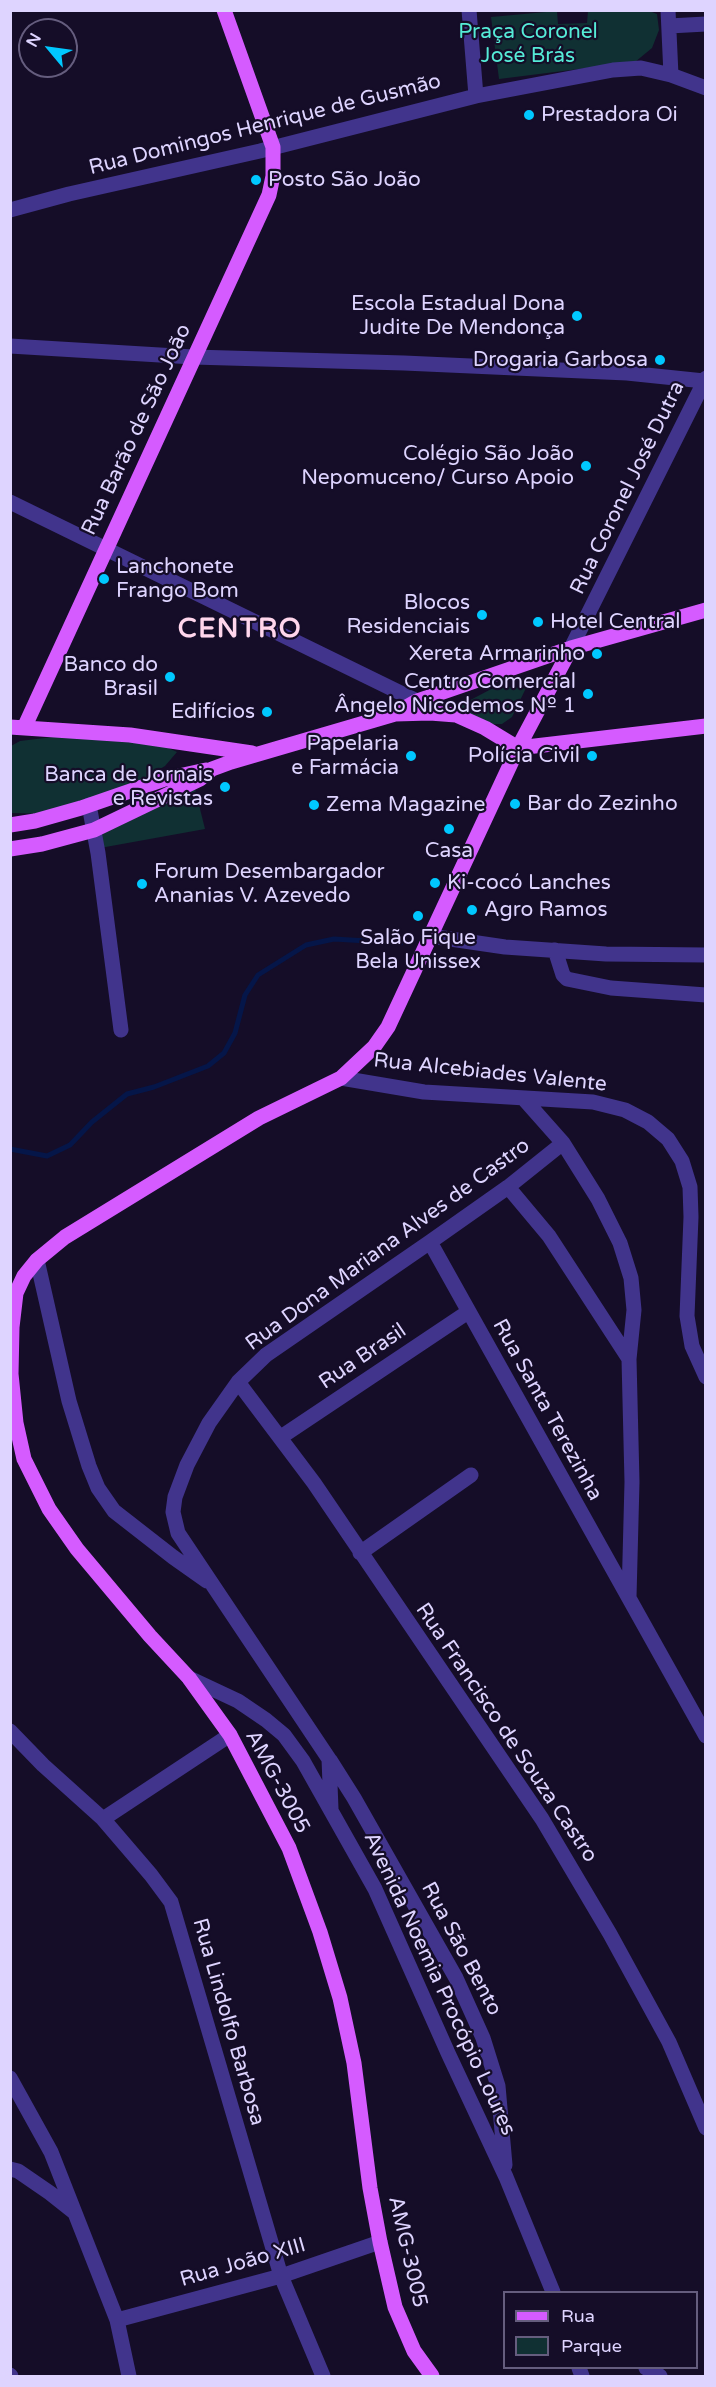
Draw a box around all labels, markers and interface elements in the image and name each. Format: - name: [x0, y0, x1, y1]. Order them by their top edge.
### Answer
- north arrow: [18, 18, 78, 78]
- park label: Praça Coronel José Brás: [458, 19, 598, 69]
- text: N: [22, 30, 46, 51]
- street label: Rua Domingos Henrique de Gusmão: [86, 69, 444, 181]
- place label: Prestadora Oi: [541, 102, 678, 128]
- marker: Prestadora Oi: [522, 108, 536, 122]
- place label: Posto São João: [268, 167, 421, 193]
- marker: Posto São João: [249, 173, 263, 187]
- place label: Escola Estadual Dona Judite De Mendonça: [351, 291, 565, 341]
- marker: Escola Estadual Dona Judite De Mendonça: [570, 309, 584, 323]
- street label: Rua Barão de São João: [77, 320, 197, 540]
- place label: Drogaria Garbosa: [473, 347, 648, 373]
- marker: Drogaria Garbosa: [653, 353, 667, 367]
- street label: Rua Coronel José Dutra: [565, 377, 691, 599]
- place label: Colégio São João Nepomuceno/ Curso Apoio: [301, 441, 574, 491]
- marker: Colégio São João Nepomuceno/ Curso Apoio: [579, 459, 593, 473]
- place label: Lanchonete Frango Bom: [116, 554, 239, 604]
- marker: Lanchonete Frango Bom: [97, 572, 111, 586]
- place label: Blocos Residenciais: [346, 590, 470, 640]
- marker: Blocos Residenciais: [475, 608, 489, 622]
- place label: Hotel Central: [550, 609, 680, 635]
- district label: CENTRO: [178, 614, 302, 646]
- marker: Hotel Central: [531, 615, 545, 629]
- place label: Xereta Armarinho: [409, 641, 585, 667]
- marker: Xereta Armarinho: [590, 647, 604, 661]
- place label: Banco do Brasil: [64, 652, 158, 702]
- place label: Centro Comercial Ângelo Nicodemos Nº 1: [334, 669, 576, 719]
- marker: Banco do Brasil: [163, 670, 177, 684]
- marker: Centro Comercial Ângelo Nicodemos Nº 1: [581, 687, 595, 701]
- place label: Edifícios: [171, 699, 255, 725]
- marker: Edifícios: [260, 705, 274, 719]
- place label: Papelaria e Farmácia: [291, 731, 399, 781]
- place label: Polícia Civil: [468, 743, 580, 769]
- marker: Papelaria e Farmácia: [404, 749, 418, 763]
- marker: Polícia Civil: [585, 749, 599, 763]
- place label: Banca de Jornais e Revistas: [44, 762, 213, 812]
- marker: Banca de Jornais e Revistas: [218, 780, 232, 794]
- place label: Bar do Zezinho: [527, 791, 678, 817]
- place label: Zema Magazine: [326, 792, 485, 818]
- marker: Bar do Zezinho: [508, 797, 522, 811]
- marker: Zema Magazine: [307, 798, 321, 812]
- marker: Casa: [442, 822, 456, 836]
- place label: Casa: [425, 838, 473, 864]
- place label: Forum Desembargador Ananias V. Azevedo: [154, 859, 385, 909]
- place label: Ki-cocó Lanches: [447, 870, 611, 896]
- marker: Ki-cocó Lanches: [428, 876, 442, 890]
- marker: Forum Desembargador Ananias V. Azevedo: [135, 877, 149, 891]
- place label: Agro Ramos: [484, 897, 608, 923]
- marker: Agro Ramos: [465, 903, 479, 917]
- marker: Salão Fique Bela Unissex: [411, 909, 425, 923]
- place label: Salão Fique Bela Unissex: [355, 925, 481, 975]
- street label: Rua Alcebiades Valente: [372, 1048, 608, 1098]
- street label: Rua Dona Mariana Alves de Castro: [241, 1133, 535, 1357]
- street label: Rua Santa Terezinha: [487, 1315, 607, 1505]
- street label: Rua Brasil: [315, 1319, 411, 1395]
- street label: Rua Francisco de Souza Castro: [410, 1599, 602, 1867]
- street label: AMG-3005: [239, 1726, 315, 1838]
- street label: Avenida Noemia Procópio Loures: [357, 1828, 521, 2140]
- street label: Rua São Bento: [415, 1878, 507, 2020]
- street label: Rua Lindolfo Barbosa: [186, 1916, 270, 2128]
- street label: AMG-3005: [382, 2194, 432, 2310]
- street label: Rua João XIII: [177, 2233, 309, 2293]
- legend: [503, 2291, 698, 2369]
- text: Rua: [561, 2305, 595, 2327]
- text: Parque: [561, 2335, 622, 2357]

